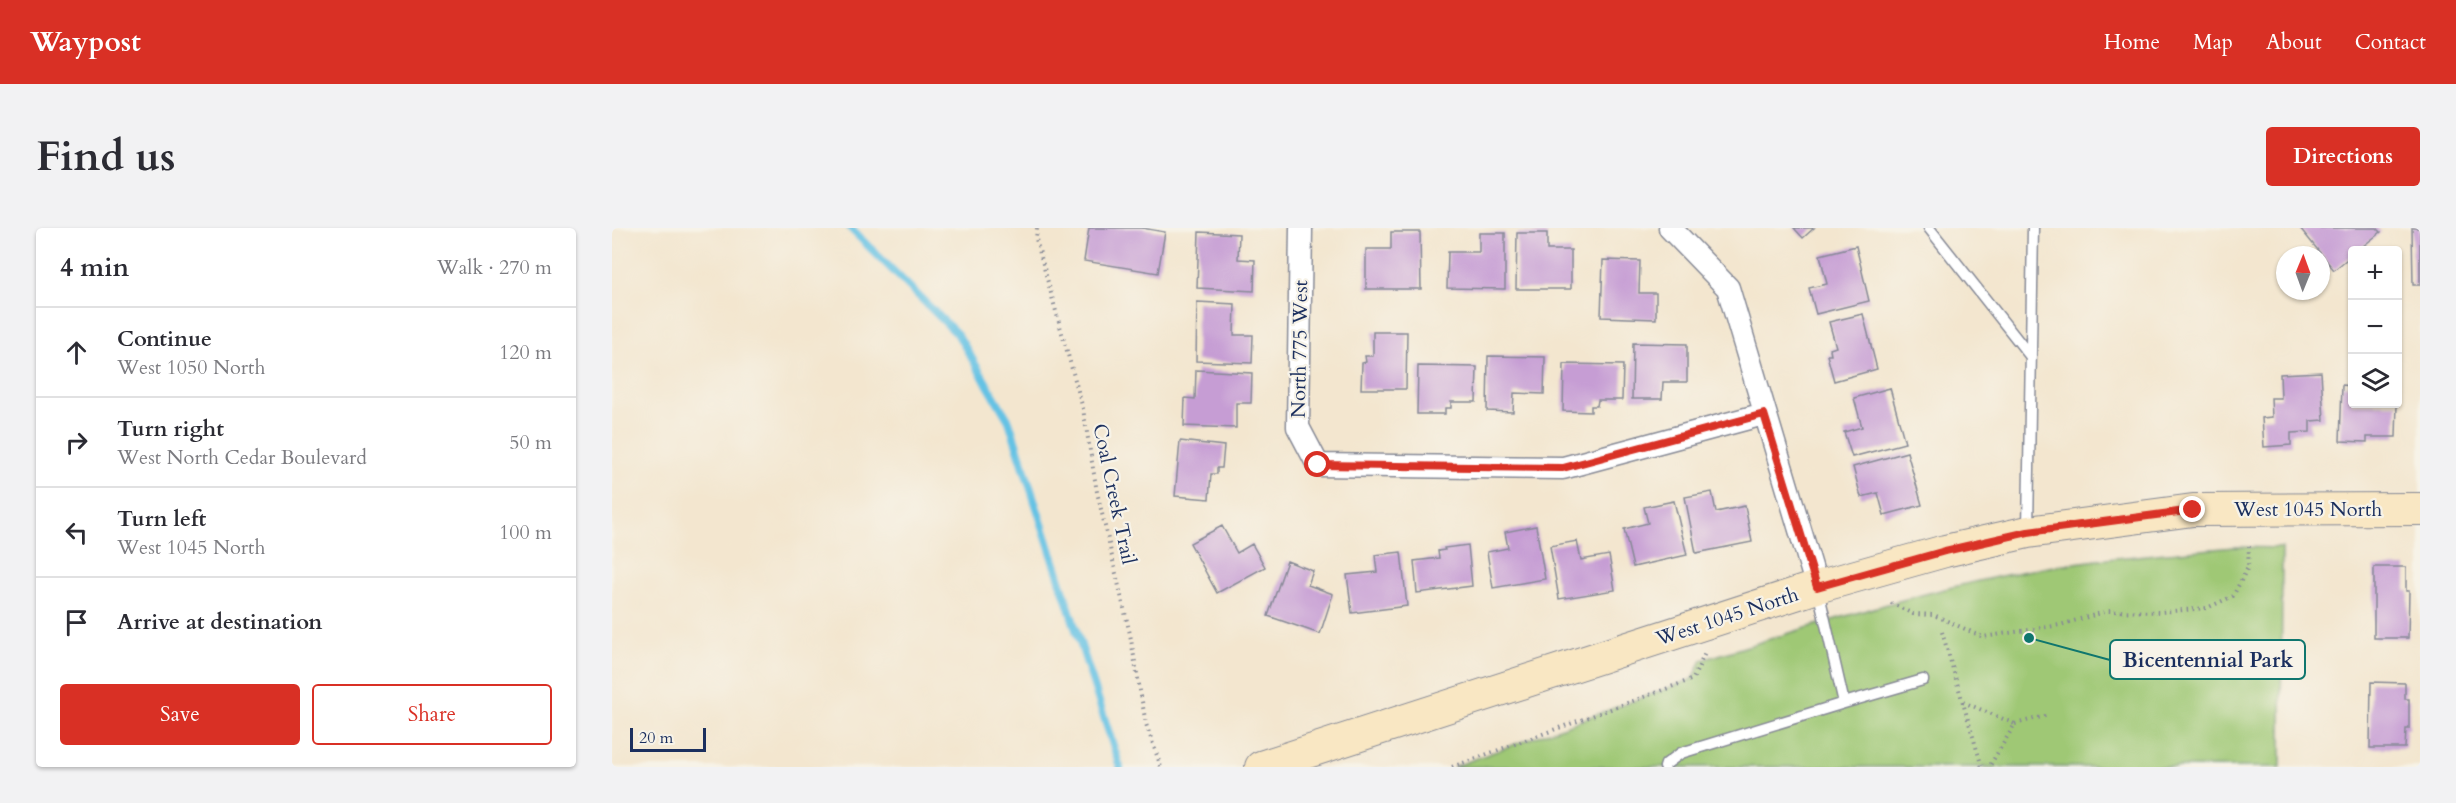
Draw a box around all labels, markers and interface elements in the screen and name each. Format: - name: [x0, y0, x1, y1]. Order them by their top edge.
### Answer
- text: Waypost: [30, 23, 141, 61]
- text: Home: [2104, 28, 2160, 57]
- text: Map: [2193, 28, 2233, 57]
- text: About: [2266, 28, 2322, 57]
- text: Contact: [2355, 28, 2426, 57]
- button: Directions: [2266, 127, 2420, 186]
- text: Find us: [36, 128, 176, 185]
- north arrow: [2276, 246, 2330, 300]
- map controls: [2348, 246, 2402, 408]
- button: +: [2348, 246, 2402, 300]
- text: 4 min: [60, 250, 129, 285]
- text: Walk · 270 m: [437, 254, 552, 281]
- street label: North 775 West: [1285, 279, 1314, 418]
- button: −: [2348, 300, 2402, 354]
- text: Continue: [117, 324, 212, 354]
- icon: ahead: [60, 336, 93, 369]
- text: 120 m: [499, 339, 552, 366]
- text: West 1050 North: [117, 354, 265, 381]
- button: layers: [2348, 354, 2402, 408]
- text: Turn right: [117, 414, 224, 444]
- street label: Coal Creek Trail: [1086, 421, 1143, 567]
- icon: right: [60, 426, 93, 459]
- text: 50 m: [509, 429, 552, 456]
- text: West North Cedar Boulevard: [117, 444, 367, 471]
- route start: [1304, 451, 1330, 477]
- route end: [2179, 496, 2205, 522]
- street label: West 1045 North: [2233, 496, 2382, 523]
- text: Turn left: [117, 504, 206, 534]
- icon: left: [60, 516, 93, 549]
- text: 100 m: [499, 519, 552, 546]
- text: West 1045 North: [117, 534, 265, 561]
- street label: West 1045 North: [1651, 581, 1802, 653]
- icon: arrive: [60, 606, 93, 639]
- text: Arrive at destination: [117, 607, 322, 637]
- callout: Bicentennial Park: [2110, 640, 2305, 679]
- text: Bicentennial Park: [2123, 646, 2293, 675]
- button: Save: [60, 684, 300, 745]
- button: Share: [312, 684, 552, 745]
- scale bar: [630, 725, 706, 752]
- text: 20 m: [639, 727, 673, 749]

